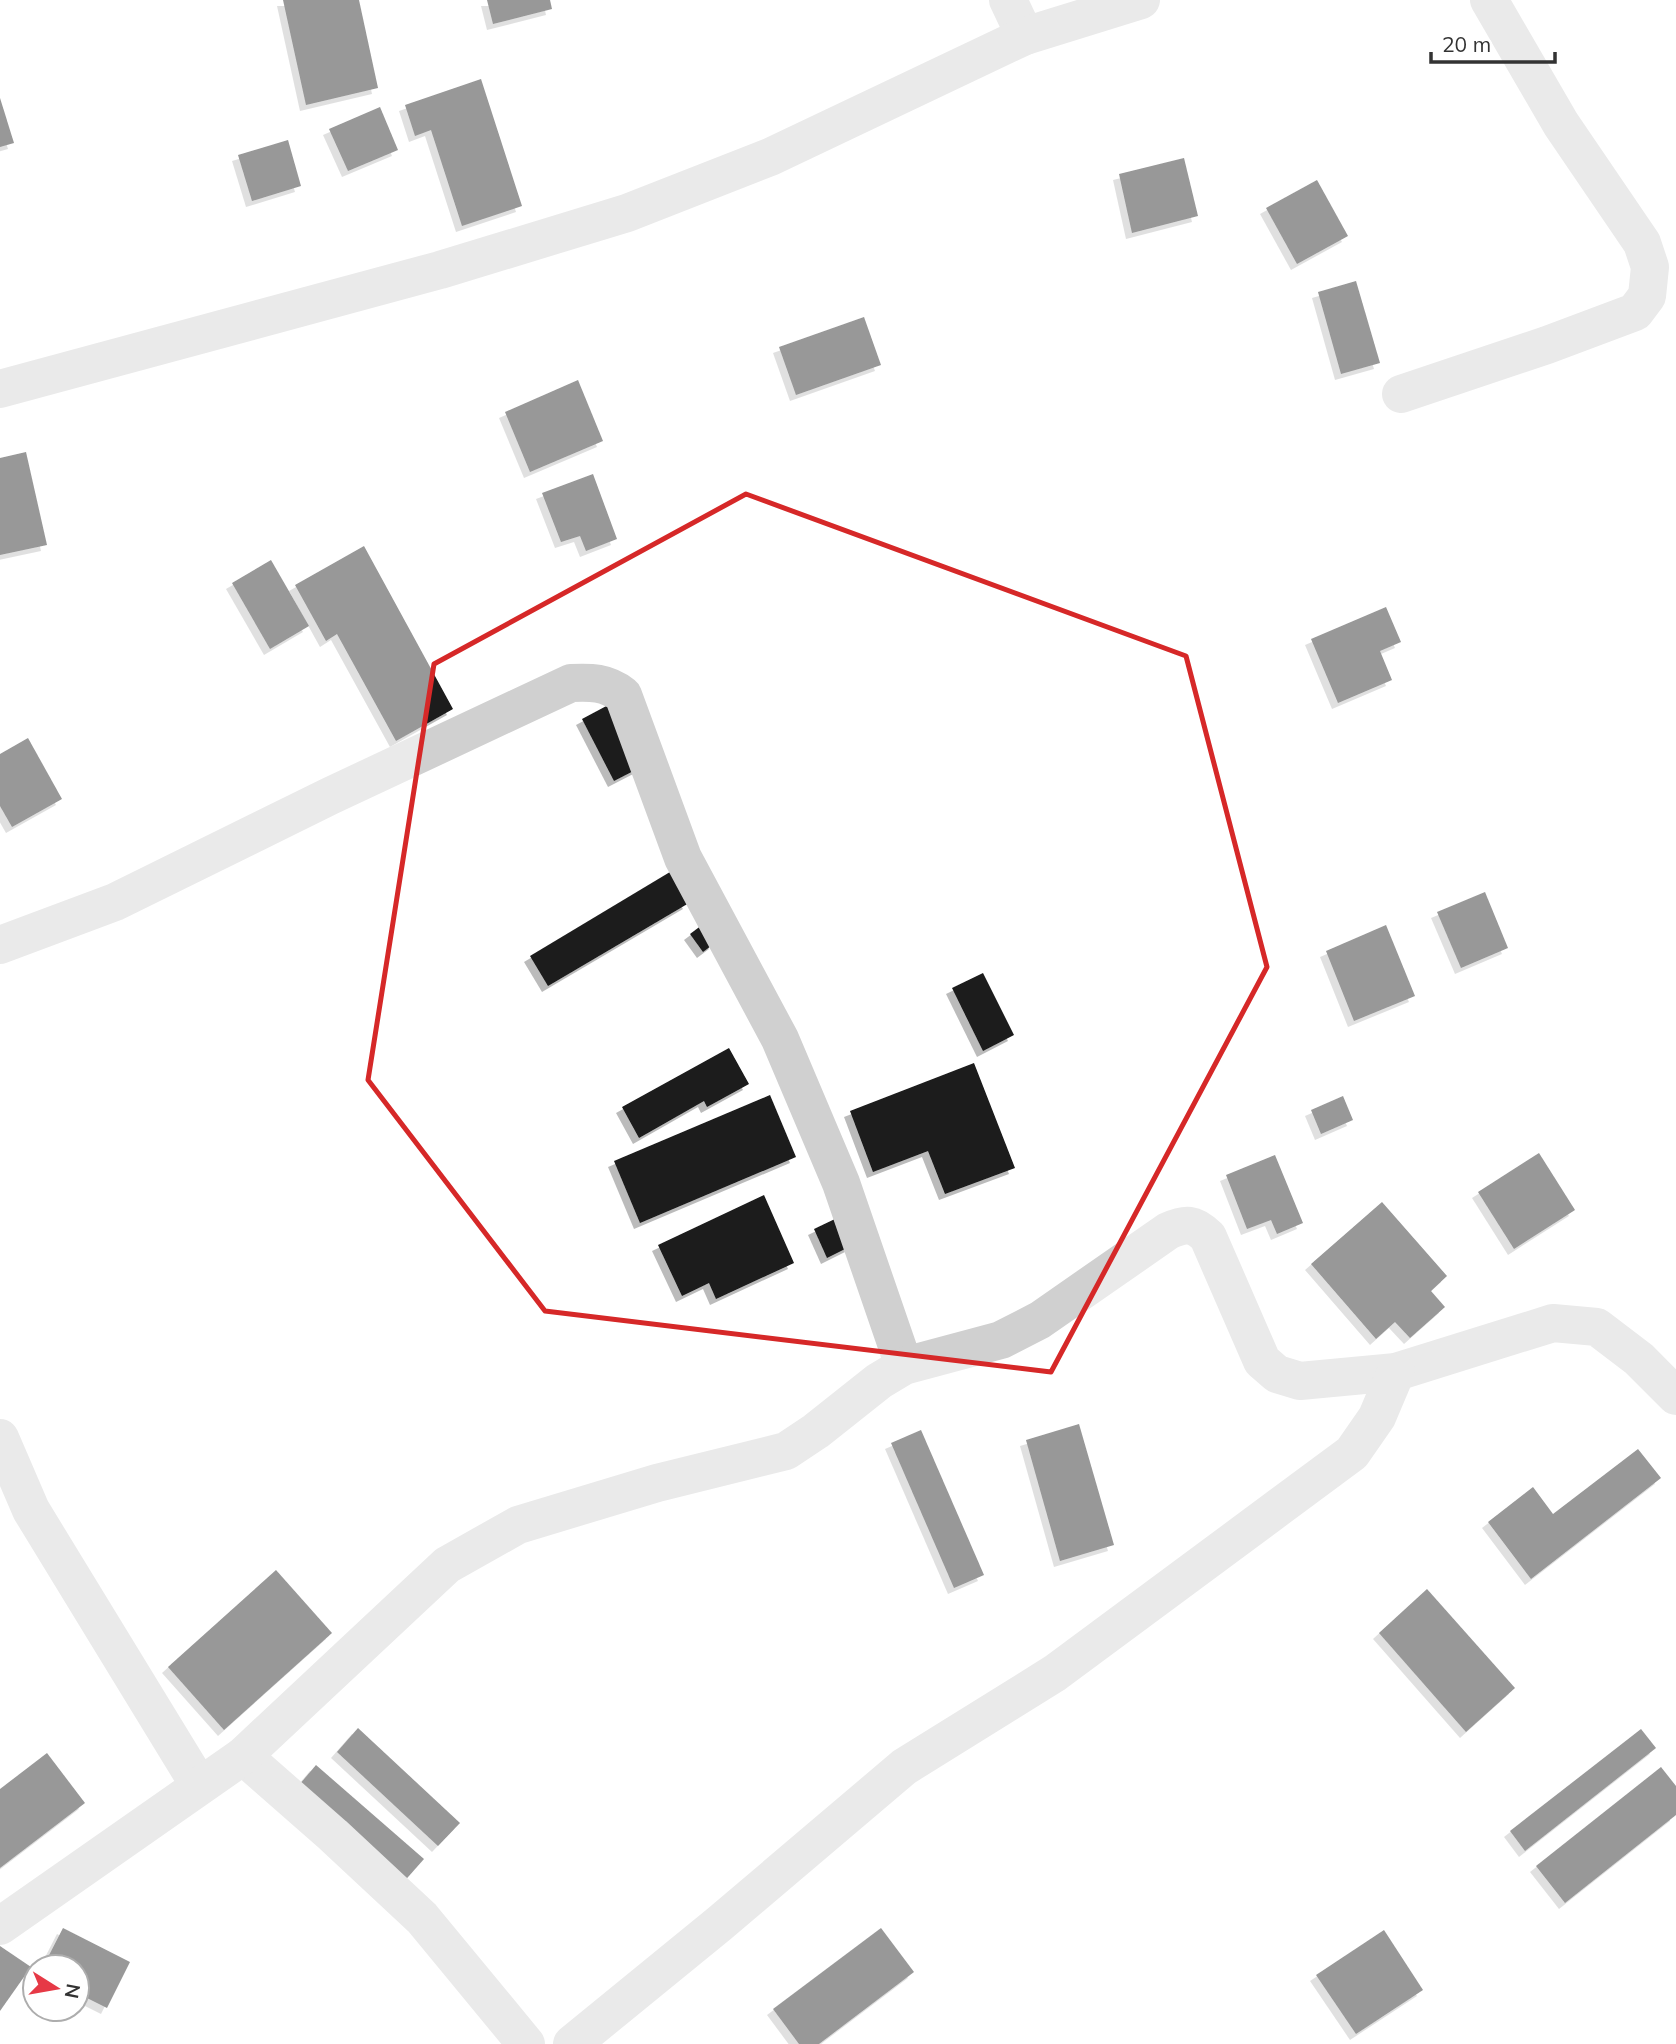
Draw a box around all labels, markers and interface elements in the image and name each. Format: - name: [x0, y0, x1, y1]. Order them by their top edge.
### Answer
- scale bar: [1431, 21, 1555, 65]
- text: 20 m: [1442, 31, 1491, 57]
- north arrow: [21, 1953, 91, 2023]
- text: N: [60, 1982, 86, 2001]

